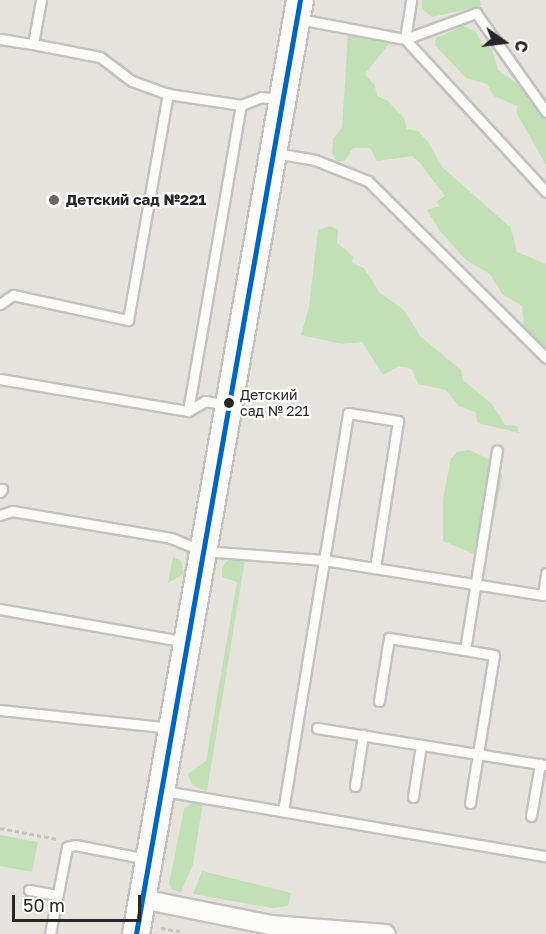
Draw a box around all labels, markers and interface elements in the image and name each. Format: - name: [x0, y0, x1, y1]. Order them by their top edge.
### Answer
- north arrow: [474, 12, 534, 72]
- text: С: [510, 38, 533, 54]
- place label: Детский сад №221: [66, 191, 206, 209]
- marker: Детский сад №221: [47, 193, 61, 207]
- place label: Детский сад № 221: [240, 387, 309, 419]
- marker: Детский сад № 221: [223, 397, 235, 409]
- scale bar: [15, 883, 144, 921]
- text: 50 m: [23, 894, 65, 916]

